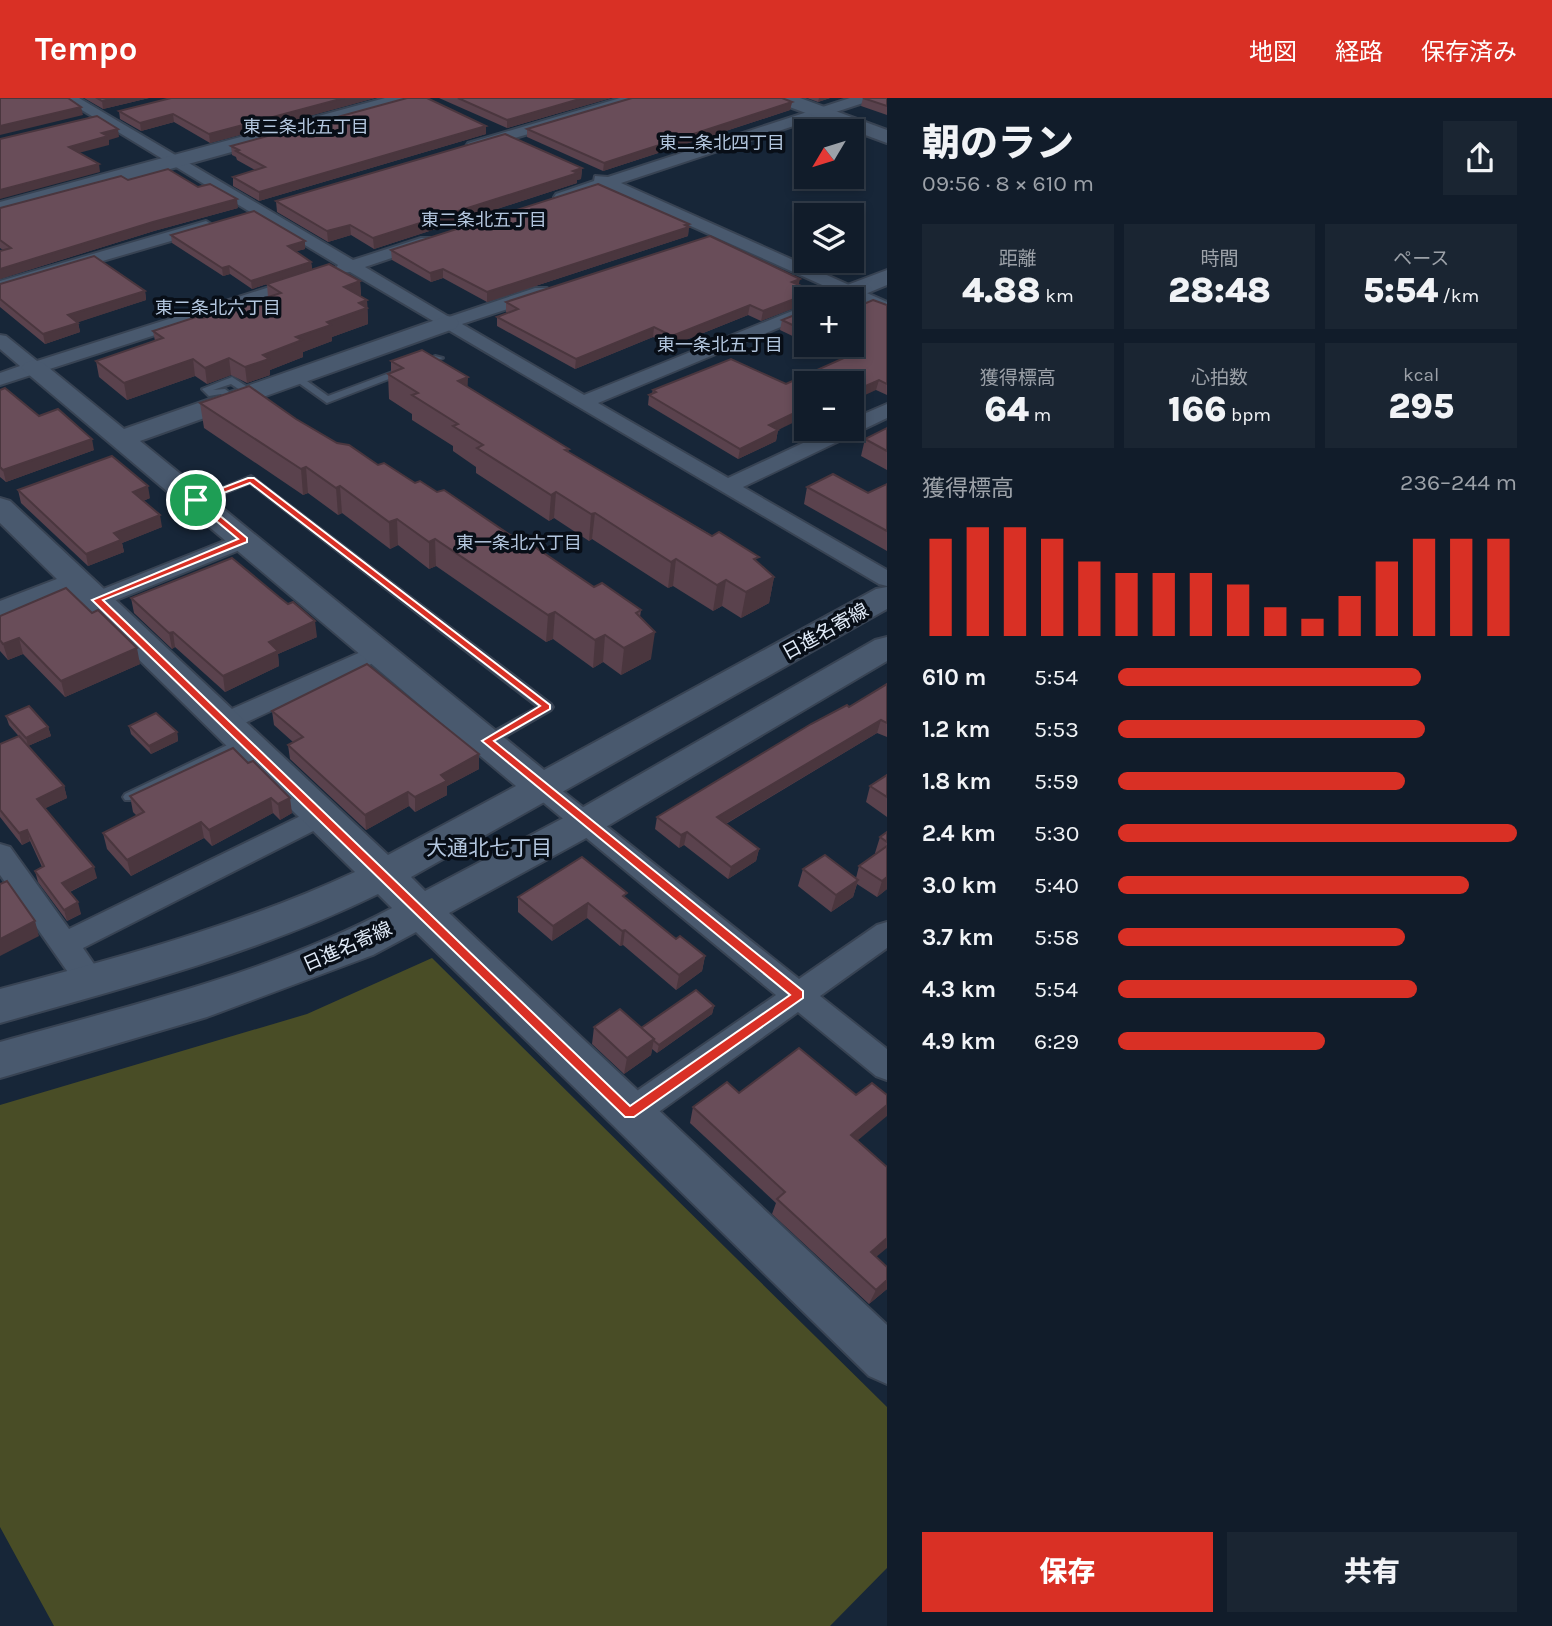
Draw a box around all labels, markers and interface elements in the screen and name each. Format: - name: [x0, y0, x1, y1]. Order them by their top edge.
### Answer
- text: Tempo: [35, 30, 137, 68]
- text: 地図: [1249, 38, 1297, 66]
- text: 経路: [1335, 38, 1383, 66]
- text: 保存済み: [1421, 38, 1517, 66]
- district label: 東三条北五丁目: [243, 116, 369, 138]
- north arrow: [794, 119, 864, 189]
- map controls: [794, 119, 864, 441]
- text: 朝のラン: [922, 121, 1074, 166]
- button: share: [1443, 121, 1517, 195]
- district label: 東二条北四丁目: [659, 132, 785, 154]
- text: 09:56 · 8 × 610 m: [922, 170, 1094, 197]
- button: layers: [794, 203, 864, 273]
- district label: 東二条北五丁目: [421, 209, 547, 231]
- text: 距離: [999, 248, 1037, 270]
- text: 時間: [1200, 248, 1239, 270]
- text: ペース: [1393, 248, 1449, 270]
- text: 4.88: [962, 270, 1041, 311]
- text: 28:48: [1168, 270, 1271, 311]
- text: 5:54: [1363, 270, 1438, 311]
- text: km: [1041, 285, 1074, 307]
- text: /km: [1438, 285, 1479, 307]
- button: +: [794, 287, 864, 357]
- district label: 東二条北六丁目: [155, 297, 281, 319]
- district label: 東一条北五丁目: [657, 334, 783, 356]
- text: kcal: [1403, 364, 1439, 386]
- text: 獲得標高: [980, 367, 1056, 389]
- text: 心拍数: [1191, 367, 1248, 389]
- button: −: [794, 371, 864, 441]
- text: 295: [1388, 386, 1454, 427]
- text: 64: [984, 389, 1029, 430]
- text: 166: [1168, 389, 1226, 430]
- text: m: [1029, 404, 1051, 426]
- text: bpm: [1226, 404, 1271, 426]
- text: 236–244 m: [1400, 469, 1517, 496]
- pin: [166, 470, 226, 530]
- text: 獲得標高: [922, 475, 1014, 502]
- icon: arrive: [177, 481, 215, 519]
- district label: 東一条北六丁目: [456, 532, 582, 554]
- street label: 日進名寄線: [779, 599, 872, 665]
- text: 610 m: [922, 664, 986, 691]
- text: 5:54: [1034, 664, 1078, 691]
- text: 1.2 km: [922, 716, 990, 743]
- text: 5:53: [1034, 716, 1079, 743]
- text: 1.8 km: [922, 768, 991, 795]
- text: 5:59: [1034, 768, 1079, 795]
- text: 2.4 km: [922, 820, 996, 847]
- text: 5:30: [1034, 820, 1080, 847]
- district label: 大通北七丁目: [426, 836, 552, 860]
- text: 3.0 km: [922, 872, 997, 899]
- text: 5:40: [1034, 872, 1079, 899]
- street label: 日進名寄線: [300, 918, 395, 976]
- text: 3.7 km: [922, 924, 994, 951]
- text: 5:58: [1034, 924, 1079, 951]
- text: 4.3 km: [922, 976, 996, 1003]
- text: 5:54: [1034, 976, 1078, 1003]
- text: 4.9 km: [922, 1028, 996, 1055]
- text: 6:29: [1034, 1028, 1079, 1055]
- button: 保存: [922, 1532, 1213, 1612]
- button: 共有: [1227, 1532, 1517, 1612]

